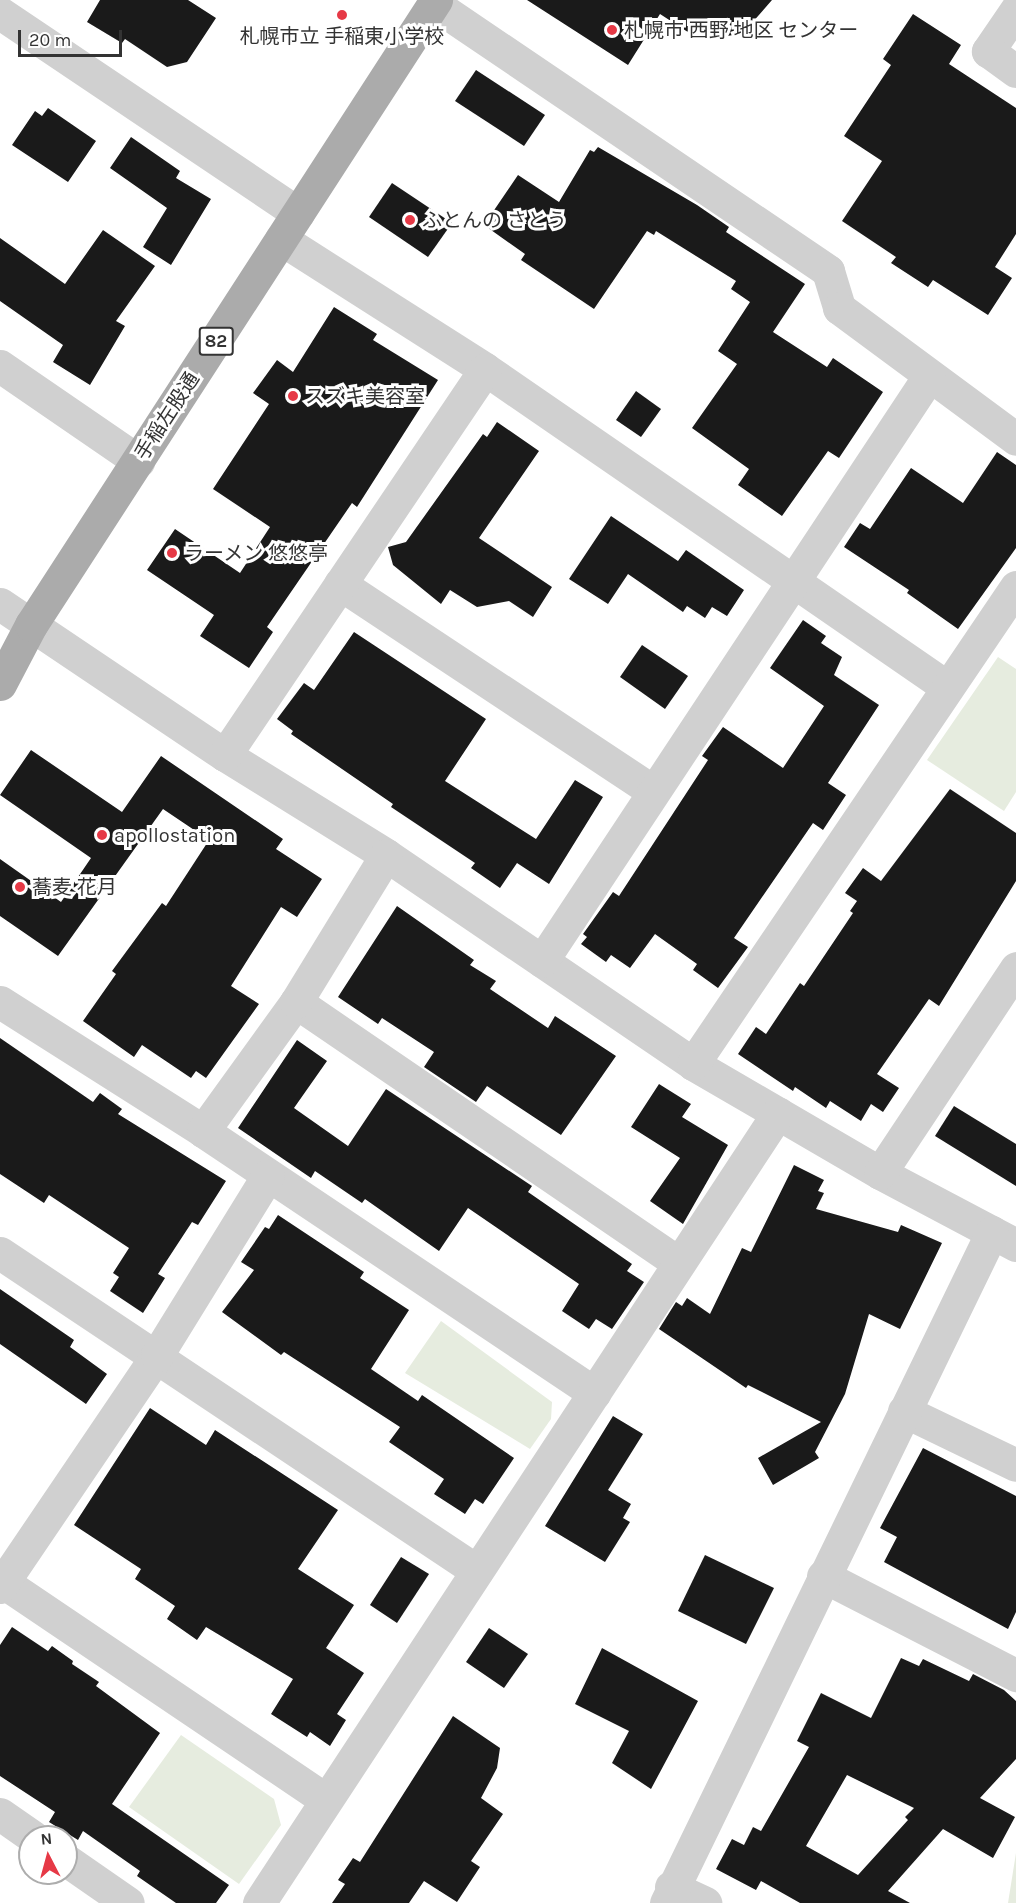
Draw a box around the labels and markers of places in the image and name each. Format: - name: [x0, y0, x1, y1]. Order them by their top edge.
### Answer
- marker: 札幌市立 手稲東小学校: [335, 8, 349, 22]
- place label: 札幌市 西野 地区 センター: [624, 18, 858, 42]
- marker: 札幌市 西野 地区 センター: [605, 23, 619, 37]
- place label: 札幌市立 手稲東小学校: [240, 24, 444, 48]
- place label: ふとんの さとう: [422, 208, 567, 232]
- marker: ふとんの さとう: [403, 213, 417, 227]
- place label: スズキ美容室: [305, 384, 425, 408]
- marker: スズキ美容室: [286, 389, 300, 403]
- place label: ラーメン 悠悠亭: [184, 541, 329, 565]
- marker: ラーメン 悠悠亭: [165, 546, 179, 560]
- place label: apollostation: [114, 823, 235, 847]
- marker: apollostation: [95, 828, 109, 842]
- place label: 蕎麦 花月: [32, 875, 117, 899]
- marker: 蕎麦 花月: [13, 880, 27, 894]

